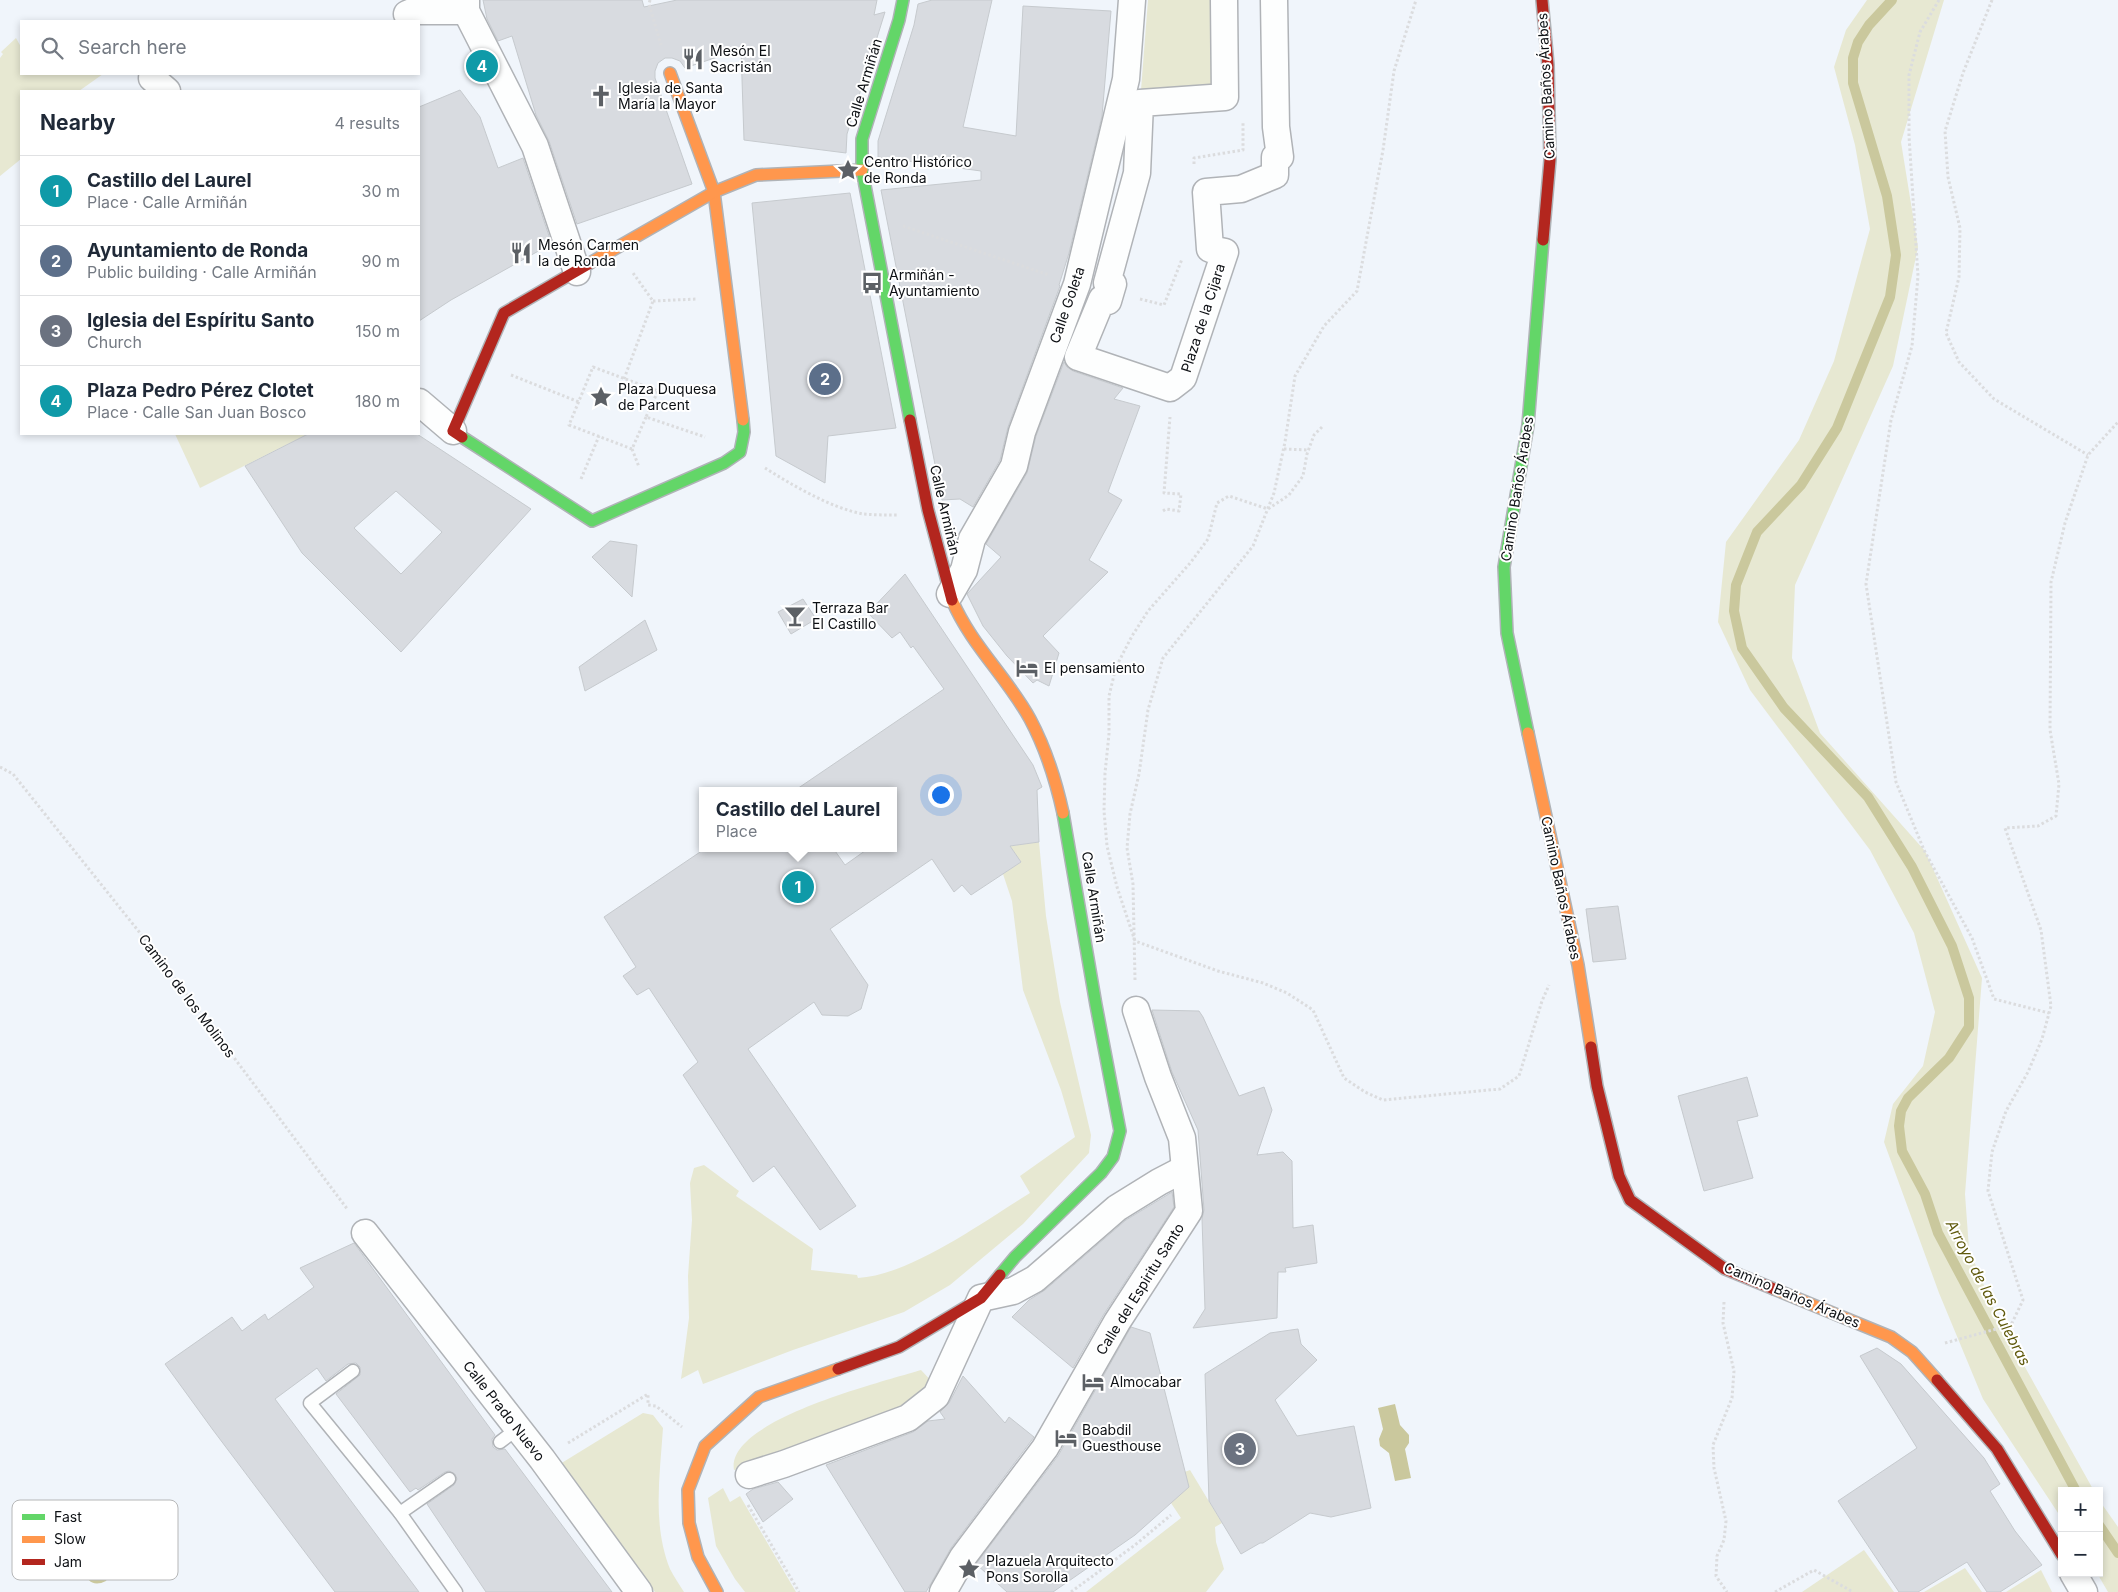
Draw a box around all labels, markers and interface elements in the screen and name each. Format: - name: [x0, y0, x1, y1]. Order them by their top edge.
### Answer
- street label: Camino Baños Árabes: [1533, 13, 1558, 160]
- search box: [20, 20, 420, 75]
- icon: search: [38, 34, 66, 62]
- text: Search here: [78, 36, 187, 59]
- street label: Calle Armiñán: [842, 36, 885, 129]
- place label: Mesón El Sacristán: [710, 42, 772, 75]
- restaurant icon: Mesón El Sacristán: [680, 46, 706, 72]
- pin: 4: [466, 47, 498, 85]
- place label: Iglesia de Santa María la Mayor: [618, 79, 723, 112]
- church icon: Iglesia de Santa María la Mayor: [588, 83, 614, 109]
- text: Nearby: [40, 110, 115, 135]
- text: 4 results: [335, 113, 400, 133]
- place label: Centro Histórico de Ronda: [864, 153, 972, 186]
- place icon: Centro Histórico de Ronda: [835, 157, 861, 183]
- text: Castillo del Laurel: [87, 169, 252, 192]
- text: 1: [53, 181, 59, 201]
- text: 30 m: [362, 181, 400, 201]
- text: Place · Calle Armiñán: [87, 192, 248, 212]
- place label: Mesón Carmen la de Ronda: [538, 236, 639, 269]
- text: Ayuntamiento de Ronda: [87, 239, 308, 262]
- restaurant icon: Mesón Carmen la de Ronda: [508, 240, 534, 266]
- text: 2: [51, 251, 61, 271]
- text: 90 m: [361, 251, 400, 271]
- street label: Plaza de la Cijara: [1177, 261, 1228, 374]
- text: Public building · Calle Armiñán: [87, 262, 317, 282]
- street label: Calle Goleta: [1045, 264, 1088, 345]
- place label: Armiñán - Ayuntamiento: [889, 266, 980, 299]
- bus stop icon: Armiñán - Ayuntamiento: [859, 270, 885, 296]
- text: Iglesia del Espíritu Santo: [87, 309, 314, 332]
- text: 3: [51, 321, 61, 341]
- text: 150 m: [355, 321, 400, 341]
- text: Church: [87, 332, 142, 352]
- pin: 2: [809, 360, 841, 398]
- text: Plaza Pedro Pérez Clotet: [87, 379, 314, 402]
- place label: Plaza Duquesa de Parcent: [618, 380, 716, 413]
- place icon: Plaza Duquesa de Parcent: [588, 384, 614, 410]
- text: 4: [51, 391, 61, 411]
- text: 180 m: [355, 391, 400, 411]
- text: Place · Calle San Juan Bosco: [87, 402, 306, 422]
- street label: Camino Baños Árabes: [1497, 415, 1536, 562]
- street label: Calle Armiñán: [927, 463, 964, 557]
- place label: Terraza Bar El Castillo: [812, 599, 889, 632]
- bar icon: Terraza Bar El Castillo: [782, 603, 808, 629]
- hotel icon: El pensamiento: [1014, 655, 1040, 681]
- place label: El pensamiento: [1044, 659, 1145, 676]
- your location: [928, 782, 954, 808]
- popup: [699, 787, 897, 852]
- text: Castillo del Laurel: [716, 798, 880, 821]
- street label: Camino Baños Árabes: [1538, 815, 1585, 961]
- text: Place: [716, 821, 757, 841]
- street label: Calle Armiñán: [1079, 850, 1110, 944]
- pin: 1: [782, 868, 814, 906]
- street label: Camino de los Molinos: [135, 931, 239, 1061]
- water label: Arroyo de las Culebras: [1941, 1216, 2035, 1369]
- street label: Calle del Espiritu Santo: [1092, 1220, 1187, 1358]
- street label: Camino Baños Árabes: [1722, 1258, 1863, 1331]
- street label: Calle Prado Nuevo: [460, 1357, 549, 1464]
- hotel icon: Almocabar: [1080, 1369, 1106, 1395]
- place label: Almocabar: [1110, 1373, 1182, 1390]
- place label: Boabdil Guesthouse: [1082, 1421, 1161, 1454]
- hotel icon: Boabdil Guesthouse: [1053, 1425, 1079, 1451]
- pin: 3: [1224, 1430, 1256, 1468]
- map controls: [2058, 1487, 2103, 1577]
- button: +: [2058, 1487, 2103, 1532]
- legend: [12, 1500, 178, 1580]
- text: Fast: [54, 1508, 82, 1525]
- text: Slow: [54, 1530, 86, 1547]
- button: −: [2058, 1532, 2103, 1577]
- place label: Plazuela Arquitecto Pons Sorolla: [986, 1552, 1114, 1585]
- text: Jam: [54, 1553, 82, 1570]
- place icon: Plazuela Arquitecto Pons Sorolla: [956, 1556, 982, 1582]

